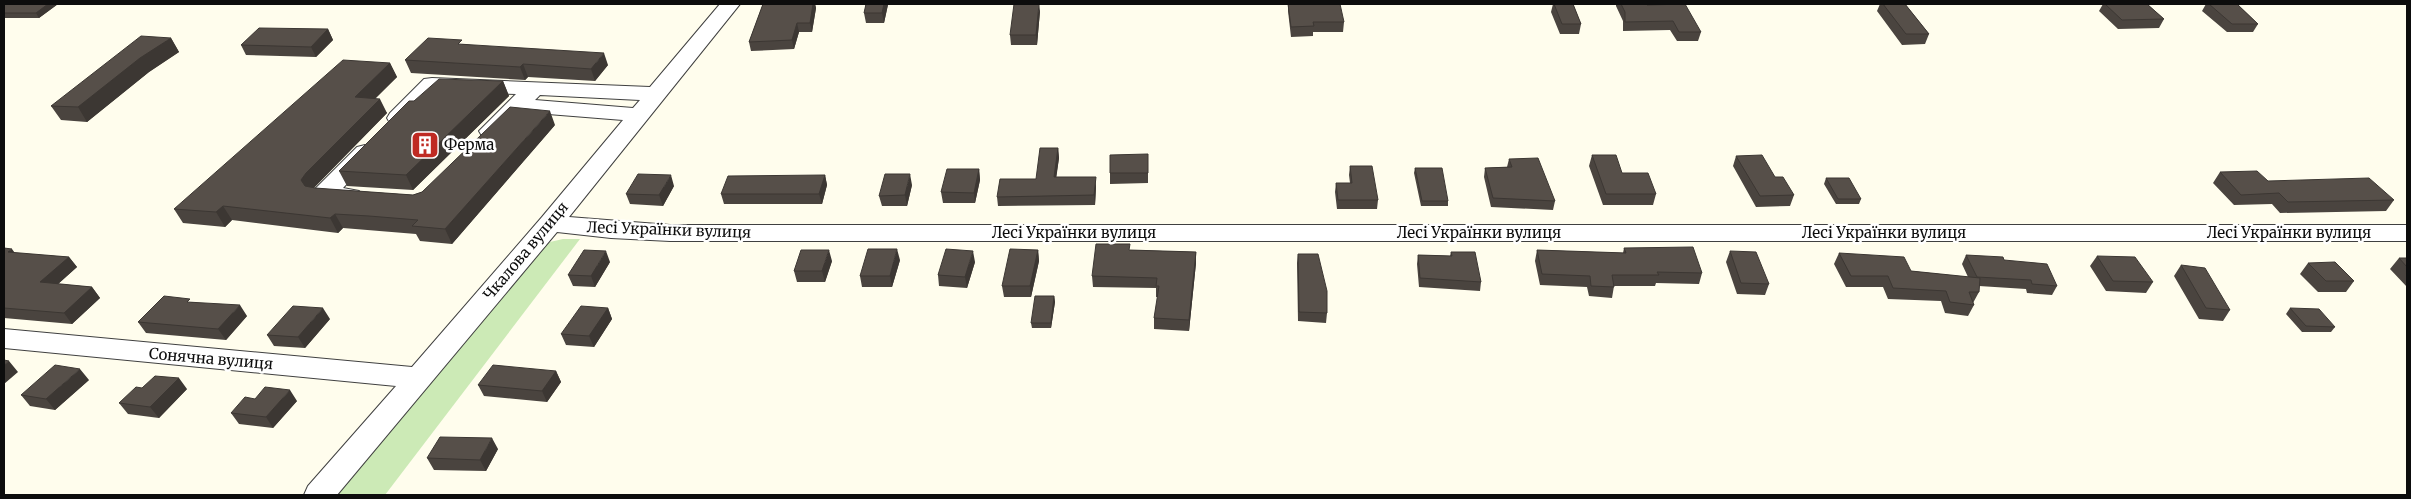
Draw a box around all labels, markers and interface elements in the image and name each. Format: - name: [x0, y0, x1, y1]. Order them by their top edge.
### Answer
- building icon: Ферма: [410, 130, 440, 160]
- place label: Ферма: [444, 135, 494, 154]
- street label: Чкалова вулиця: [479, 198, 572, 304]
- street label: Лесі Українки вулиця: [586, 217, 752, 242]
- street label: Лесі Українки вулиця: [992, 223, 1156, 242]
- street label: Лесі Українки вулиця: [1397, 223, 1561, 242]
- street label: Лесі Українки вулиця: [1802, 223, 1966, 242]
- street label: Лесі Українки вулиця: [2207, 223, 2371, 242]
- street label: Сонячна вулиця: [148, 344, 274, 373]

